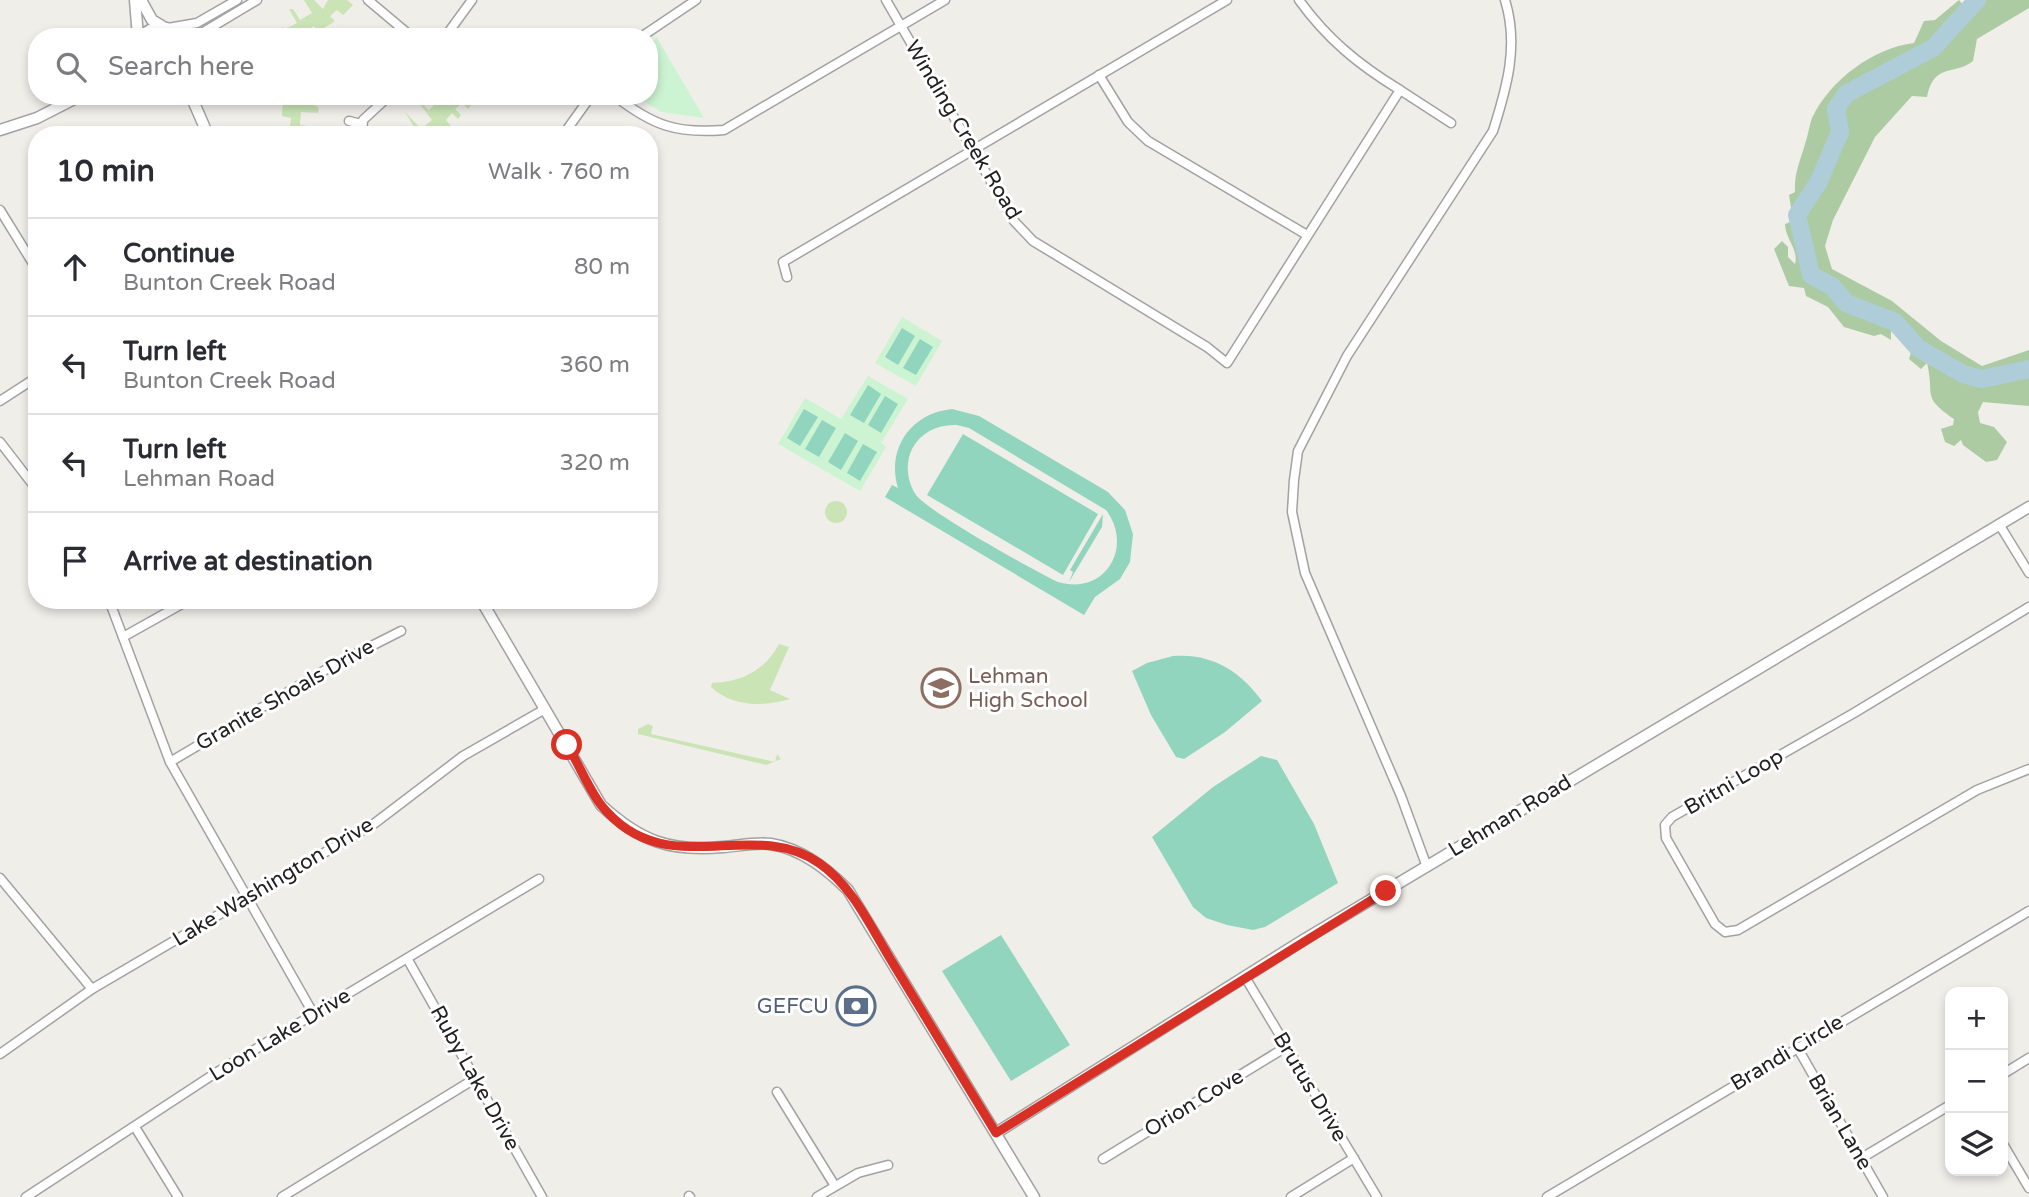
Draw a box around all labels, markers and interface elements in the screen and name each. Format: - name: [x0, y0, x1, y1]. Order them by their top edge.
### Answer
- search box: [28, 28, 658, 105]
- street label: Winding Creek Road: [900, 36, 1026, 224]
- icon: search: [52, 48, 90, 86]
- text: Search here: [108, 51, 254, 82]
- text: 10 min: [56, 153, 155, 190]
- text: Walk · 760 m: [488, 158, 630, 186]
- text: Continue: [123, 238, 235, 269]
- icon: ahead: [56, 248, 94, 286]
- text: 80 m: [574, 253, 630, 281]
- text: Bunton Creek Road: [123, 269, 336, 297]
- text: Turn left: [123, 336, 226, 367]
- icon: left: [56, 346, 94, 384]
- text: 360 m: [560, 351, 630, 379]
- text: Bunton Creek Road: [123, 367, 336, 395]
- text: Turn left: [123, 434, 226, 465]
- icon: left: [56, 444, 94, 482]
- text: 320 m: [560, 449, 630, 477]
- text: Lehman Road: [123, 465, 275, 493]
- icon: arrive: [56, 542, 94, 580]
- text: Arrive at destination: [123, 546, 373, 577]
- street label: Granite Shoals Drive: [191, 634, 379, 756]
- place label: Lehman High School: [968, 664, 1088, 713]
- school or university icon: Lehman High School: [920, 667, 962, 709]
- route start: [551, 729, 582, 760]
- street label: Britni Loop: [1680, 744, 1788, 820]
- street label: Lehman Road: [1444, 770, 1576, 862]
- street label: Lake Washington Drive: [168, 812, 378, 952]
- route end: [1370, 875, 1401, 906]
- street label: Loon Lake Drive: [205, 983, 355, 1087]
- bank icon: GEFCU: [835, 985, 877, 1027]
- map controls: [1945, 987, 2008, 1176]
- button: +: [1945, 987, 2008, 1050]
- place label: GEFCU: [757, 994, 829, 1019]
- street label: Ruby Lake Drive: [425, 1001, 525, 1155]
- street label: Brandi Circle: [1726, 1010, 1848, 1096]
- street label: Brutus Drive: [1268, 1028, 1353, 1146]
- button: −: [1945, 1050, 2008, 1113]
- street label: Orion Cove: [1140, 1064, 1248, 1142]
- street label: Brian Lane: [1803, 1070, 1877, 1174]
- button: layers: [1945, 1113, 2008, 1176]

